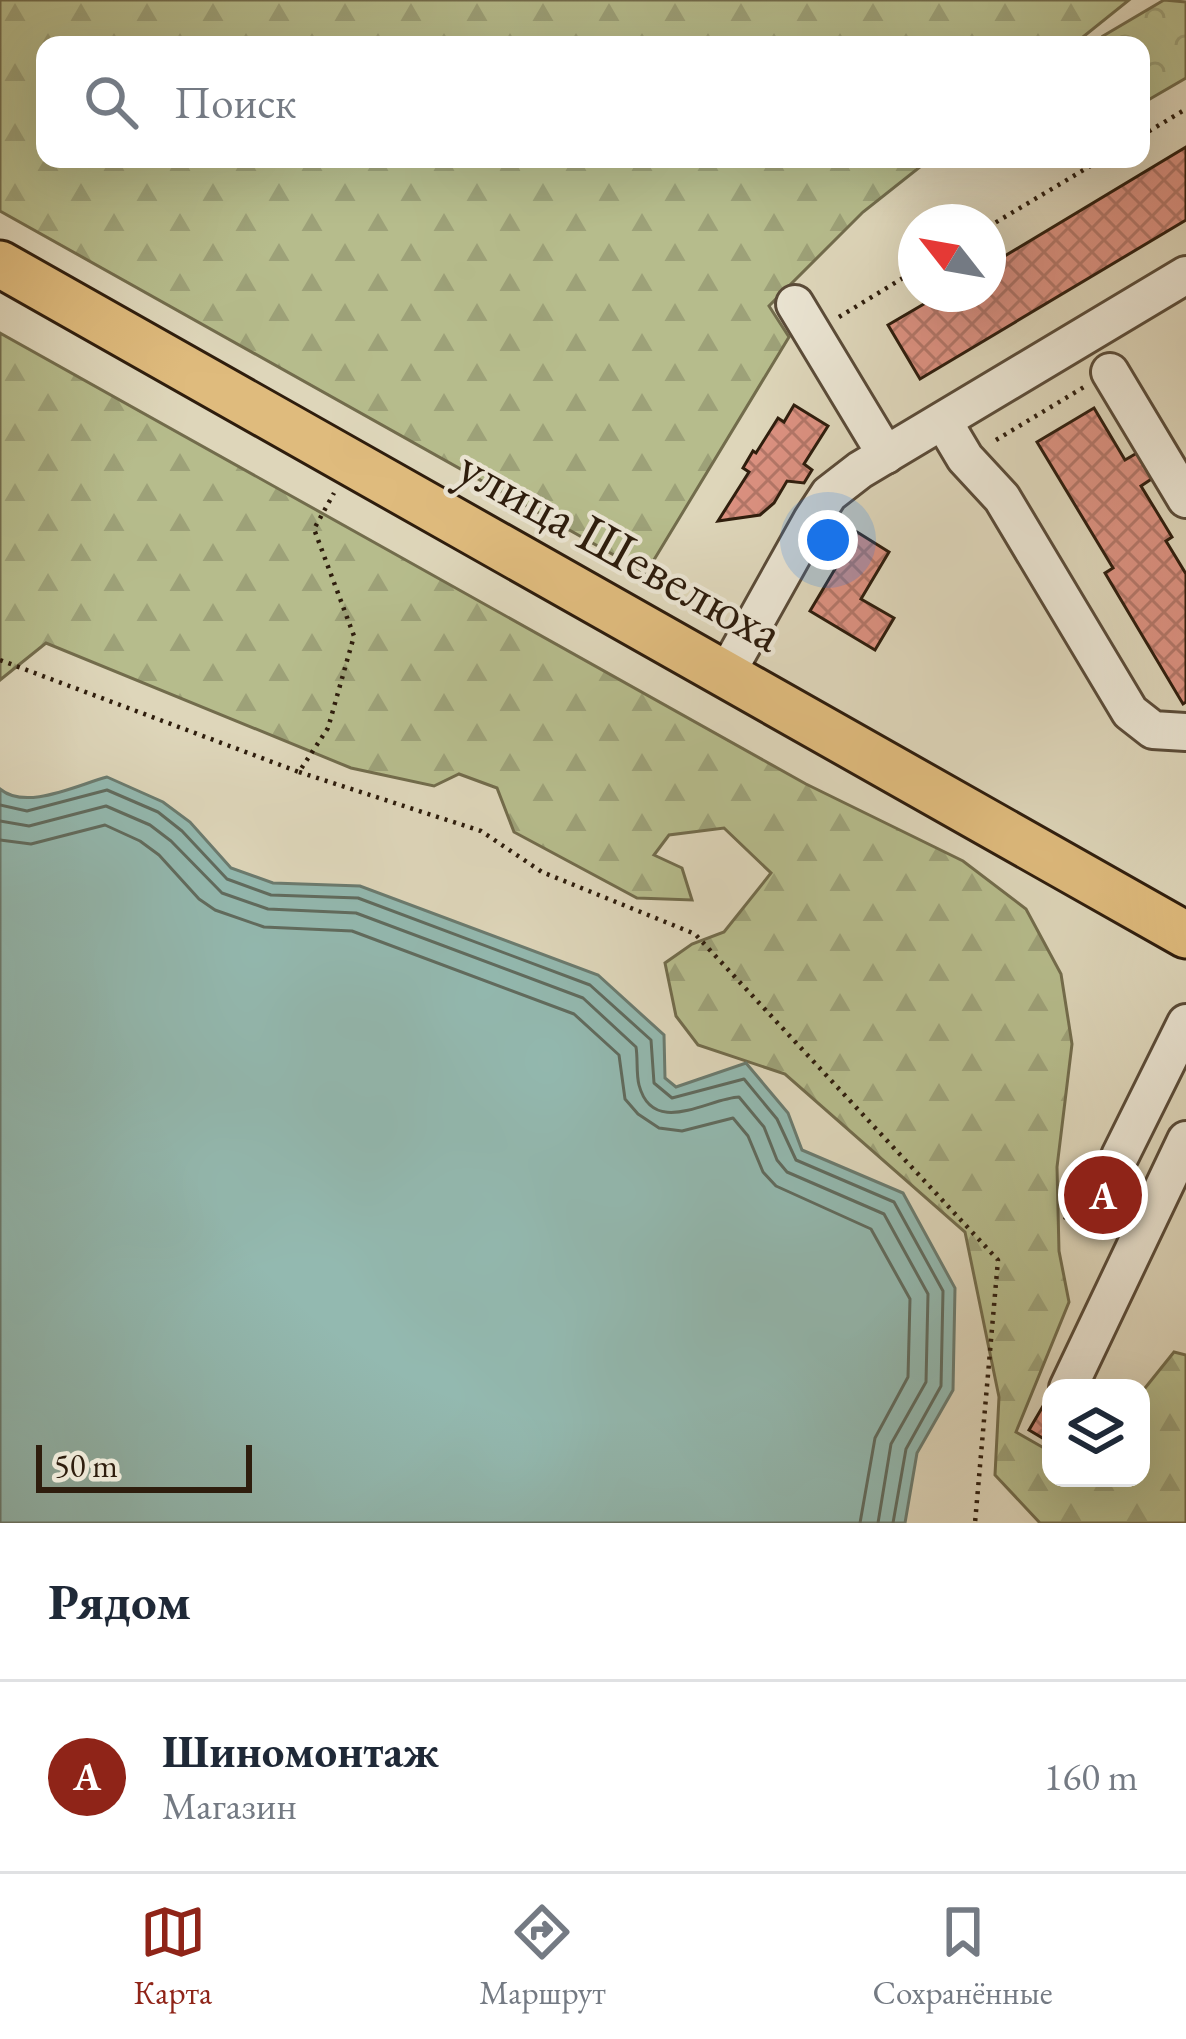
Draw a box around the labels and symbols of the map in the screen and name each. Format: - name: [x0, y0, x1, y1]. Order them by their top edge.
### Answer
- north arrow: [898, 204, 1006, 312]
- street label: улица Шевелюха: [446, 431, 796, 667]
- your location: [798, 510, 858, 570]
- pin: A: [1064, 1150, 1142, 1240]
- scale bar: [36, 1439, 252, 1492]

